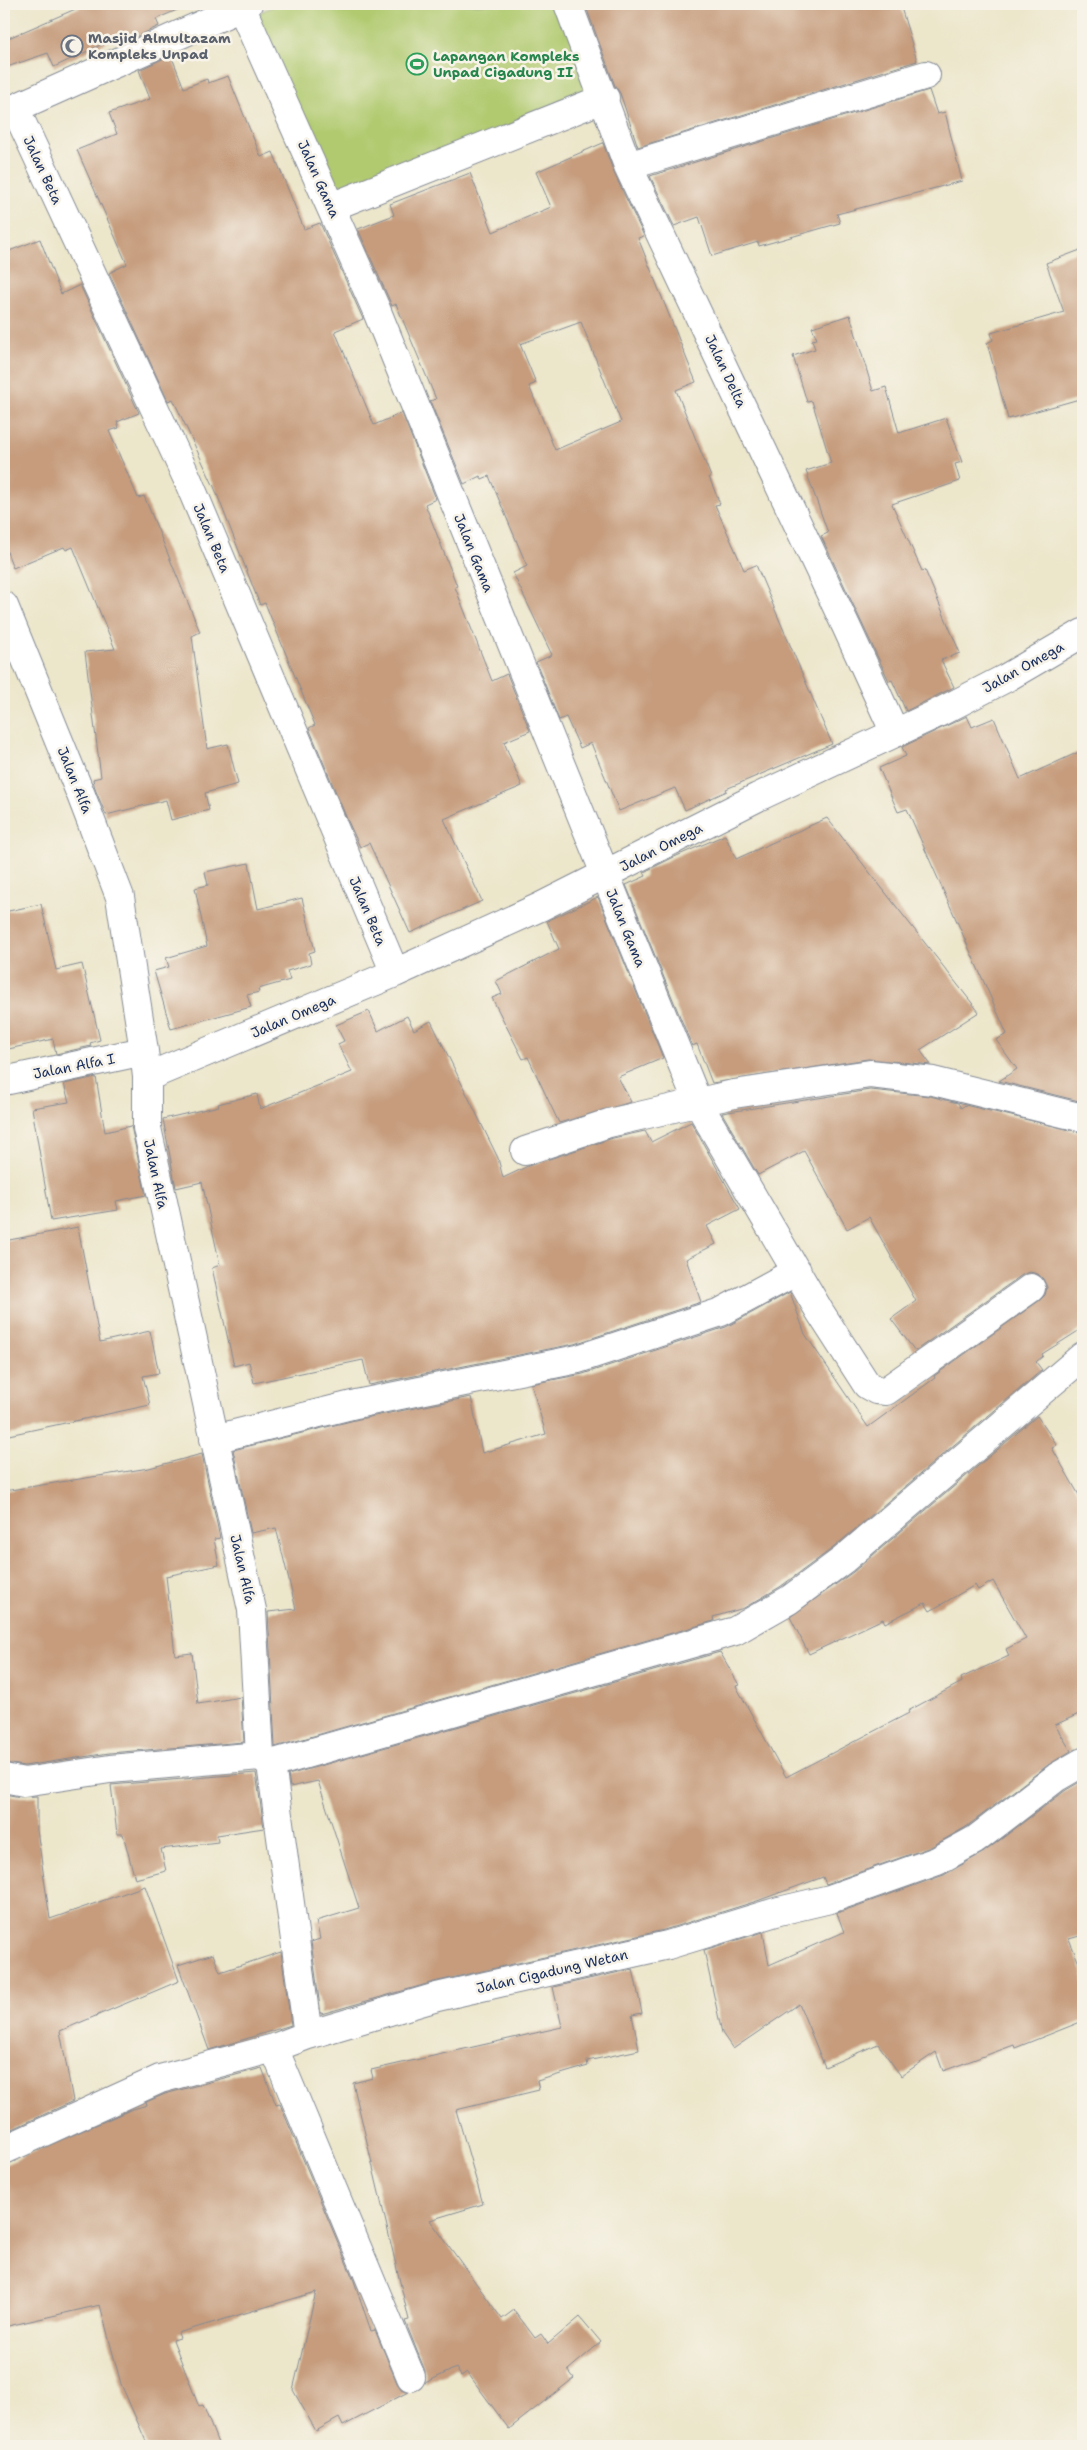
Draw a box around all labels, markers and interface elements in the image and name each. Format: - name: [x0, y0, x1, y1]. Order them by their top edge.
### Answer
- place label: Masjid Almultazam Kompleks Unpad: [88, 29, 231, 63]
- mosque icon: Masjid Almultazam Kompleks Unpad: [60, 34, 84, 58]
- place label: Lapangan Kompleks Unpad Cigadung II: [433, 47, 579, 81]
- sports icon: Lapangan Kompleks Unpad Cigadung II: [405, 52, 429, 76]
- street label: Jalan Beta: [19, 133, 67, 207]
- street label: Jalan Gama: [294, 137, 344, 221]
- street label: Jalan Delta: [701, 332, 751, 411]
- street label: Jalan Beta: [189, 501, 235, 576]
- street label: Jalan Gama: [450, 511, 498, 595]
- street label: Jalan Omega: [979, 637, 1067, 697]
- street label: Jalan Alfa: [53, 744, 97, 816]
- street label: Jalan Omega: [617, 818, 706, 875]
- street label: Jalan Beta: [345, 874, 391, 949]
- street label: Jalan Gama: [602, 886, 650, 970]
- street label: Jalan Omega: [248, 990, 338, 1042]
- street label: Jalan Alfa I: [32, 1049, 117, 1083]
- street label: Jalan Alfa: [140, 1138, 172, 1211]
- street label: Jalan Alfa: [226, 1533, 260, 1606]
- street label: Jalan Cigadung Wetan: [475, 1945, 630, 1997]

